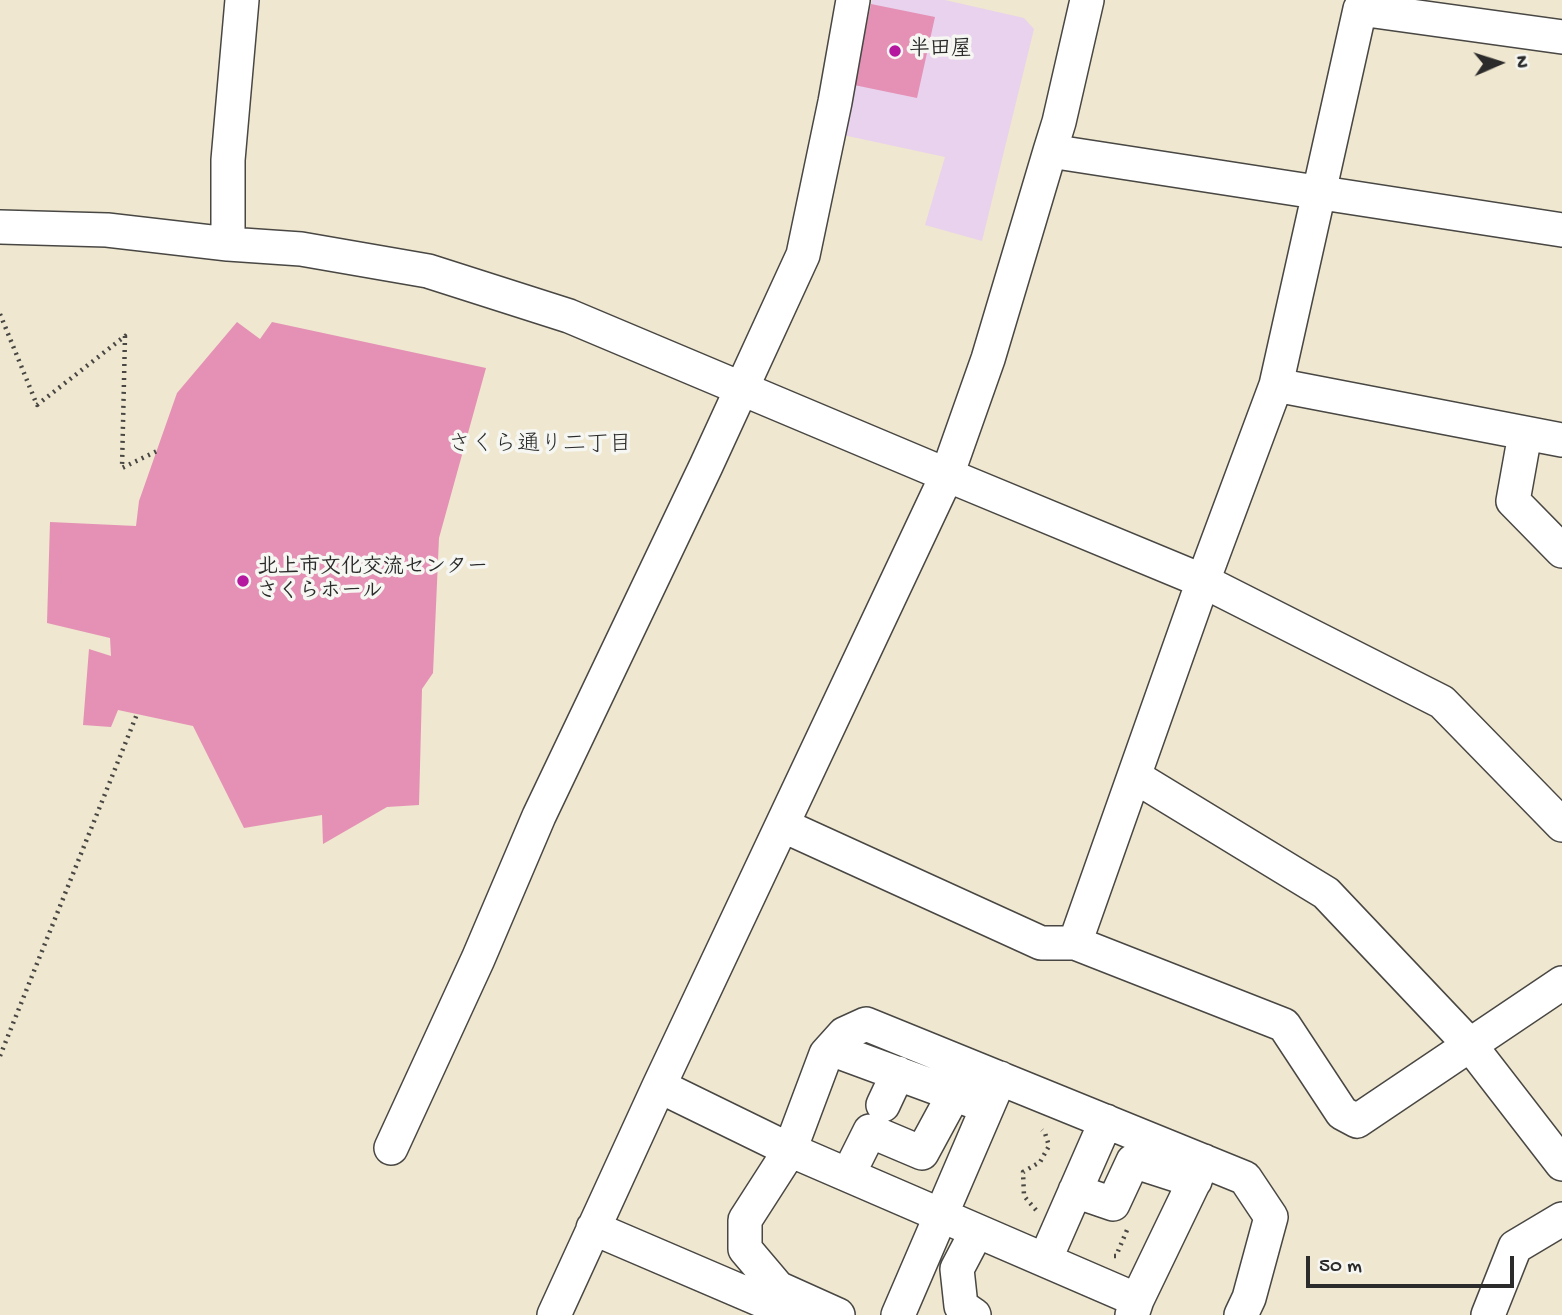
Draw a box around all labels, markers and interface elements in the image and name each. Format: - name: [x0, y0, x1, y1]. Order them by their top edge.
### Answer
- north arrow: [1464, 28, 1534, 98]
- place label: 半田屋: [909, 38, 972, 64]
- marker: 半田屋: [887, 43, 903, 59]
- text: N: [1509, 55, 1532, 69]
- district label: さくら通り二丁目: [448, 432, 632, 460]
- place label: 北上市文化交流センター さくらホール: [257, 556, 488, 606]
- marker: 北上市文化交流センター さくらホール: [235, 573, 251, 589]
- scale bar: [1310, 1242, 1518, 1286]
- text: 50 m: [1319, 1255, 1362, 1280]

